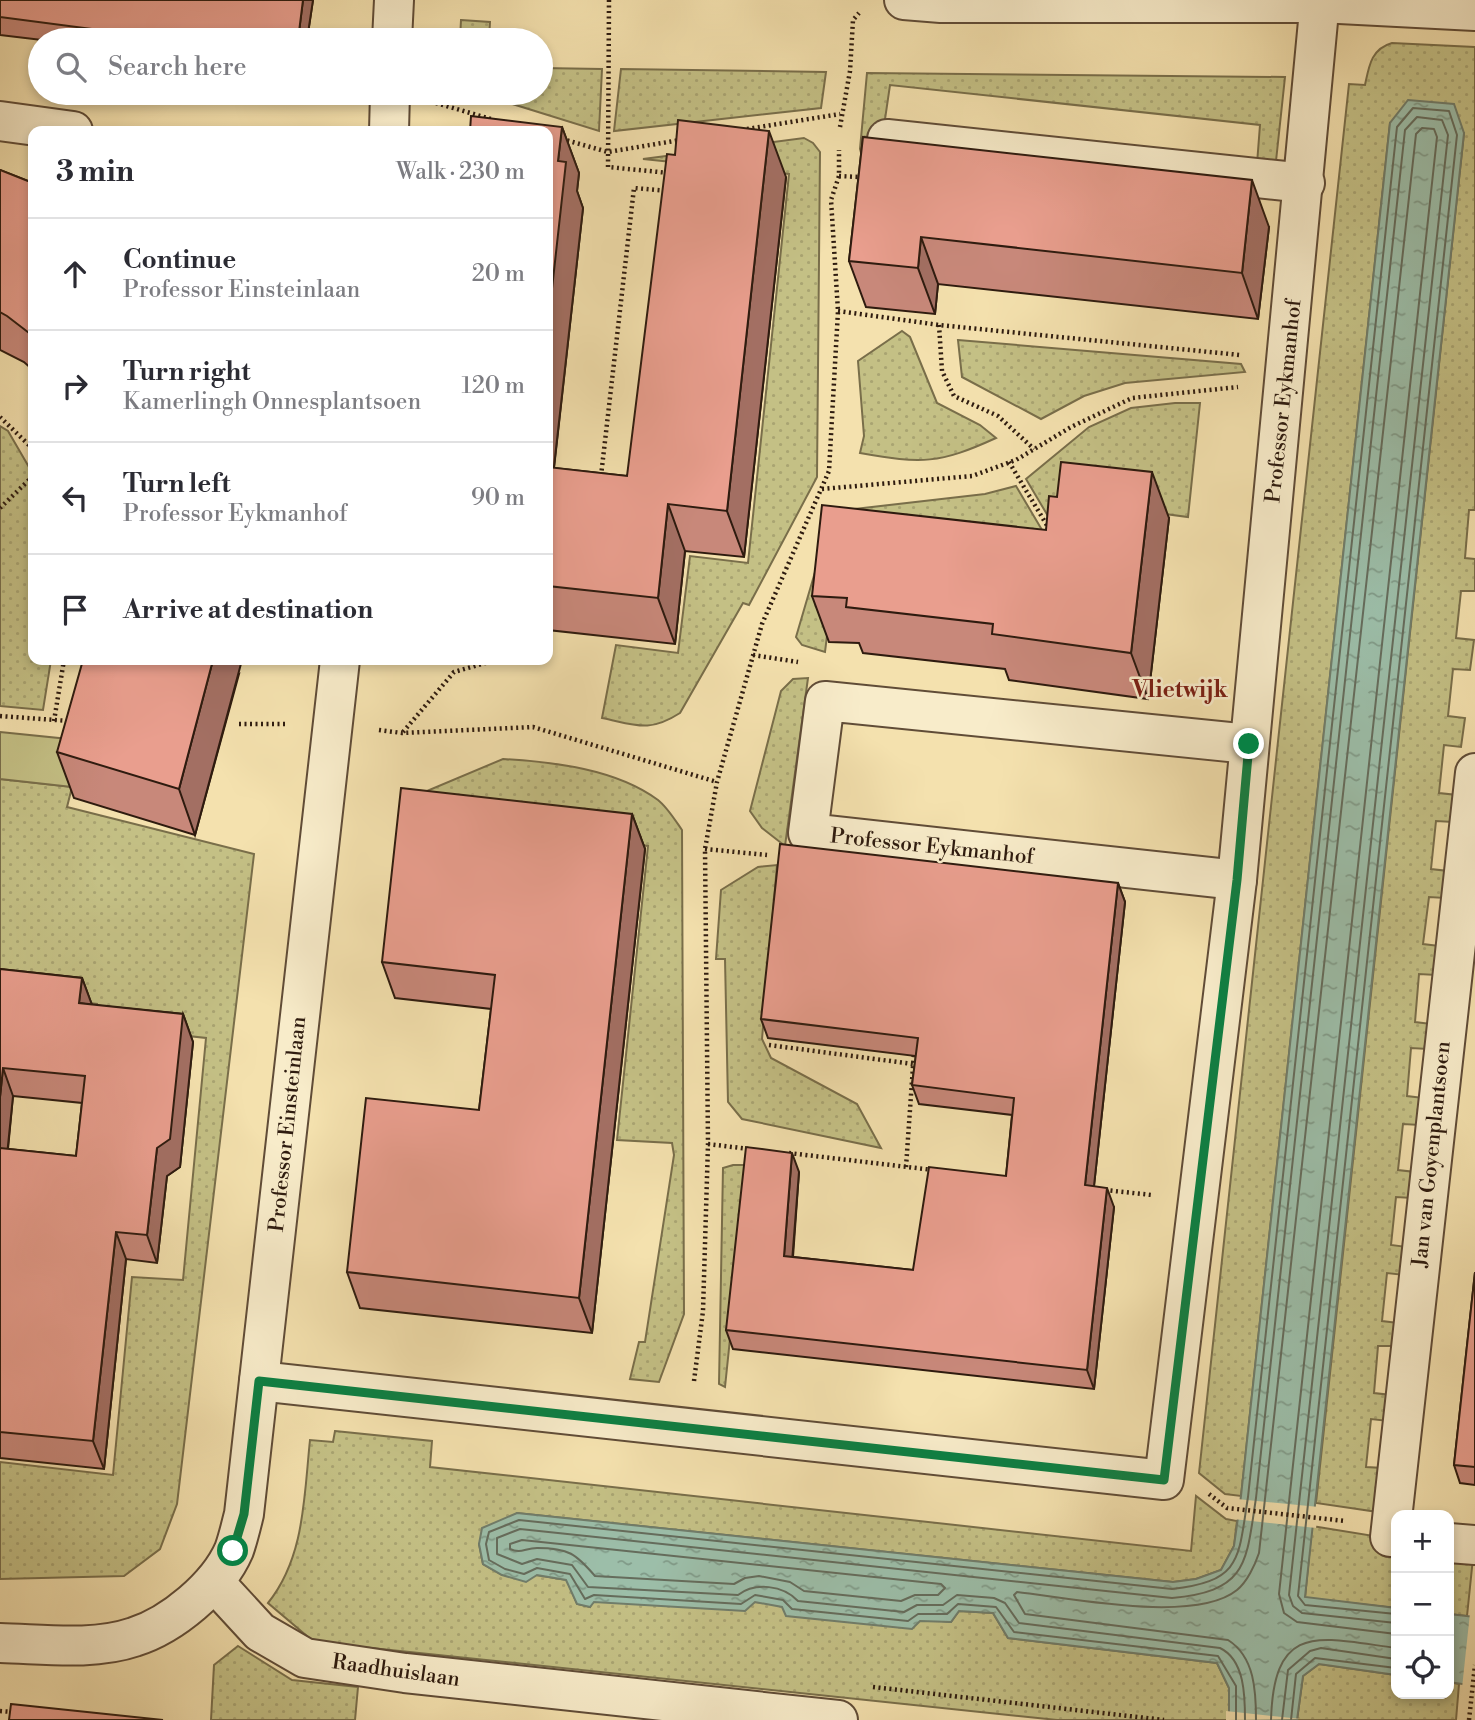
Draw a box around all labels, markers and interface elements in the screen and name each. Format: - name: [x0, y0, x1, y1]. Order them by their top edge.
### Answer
- search box: [28, 28, 553, 105]
- icon: search: [52, 48, 90, 86]
- text: Search here: [108, 51, 247, 83]
- text: 3 min: [56, 153, 134, 191]
- text: Walk · 230 m: [396, 158, 525, 186]
- text: Continue: [123, 244, 236, 276]
- icon: ahead: [56, 255, 94, 293]
- text: 20 m: [472, 260, 525, 288]
- text: Professor Einsteinlaan: [123, 276, 360, 304]
- street label: Professor Eykmanhof: [1260, 297, 1308, 504]
- text: Turn right: [123, 356, 251, 388]
- icon: right: [56, 367, 94, 405]
- text: 120 m: [461, 372, 525, 400]
- text: Kamerlingh Onnesplantsoen: [123, 388, 421, 416]
- text: Turn left: [123, 468, 231, 500]
- icon: left: [56, 479, 94, 517]
- text: 90 m: [471, 484, 525, 512]
- text: Professor Eykmanhof: [123, 500, 347, 528]
- icon: arrive: [56, 591, 94, 629]
- text: Arrive at destination: [123, 594, 373, 626]
- district label: Vlietwijk: [1131, 676, 1229, 704]
- route end: [1233, 728, 1264, 759]
- street label: Professor Eykmanhof: [829, 823, 1036, 871]
- street label: Professor Einsteinlaan: [264, 1015, 312, 1233]
- street label: Jan van Goyenplantsoen: [1407, 1039, 1457, 1269]
- map controls: [1391, 1510, 1454, 1699]
- button: +: [1391, 1510, 1454, 1573]
- route start: [217, 1535, 248, 1566]
- button: −: [1391, 1573, 1454, 1636]
- button: locate: [1391, 1636, 1454, 1699]
- street label: Raadhuislaan: [330, 1649, 462, 1693]

